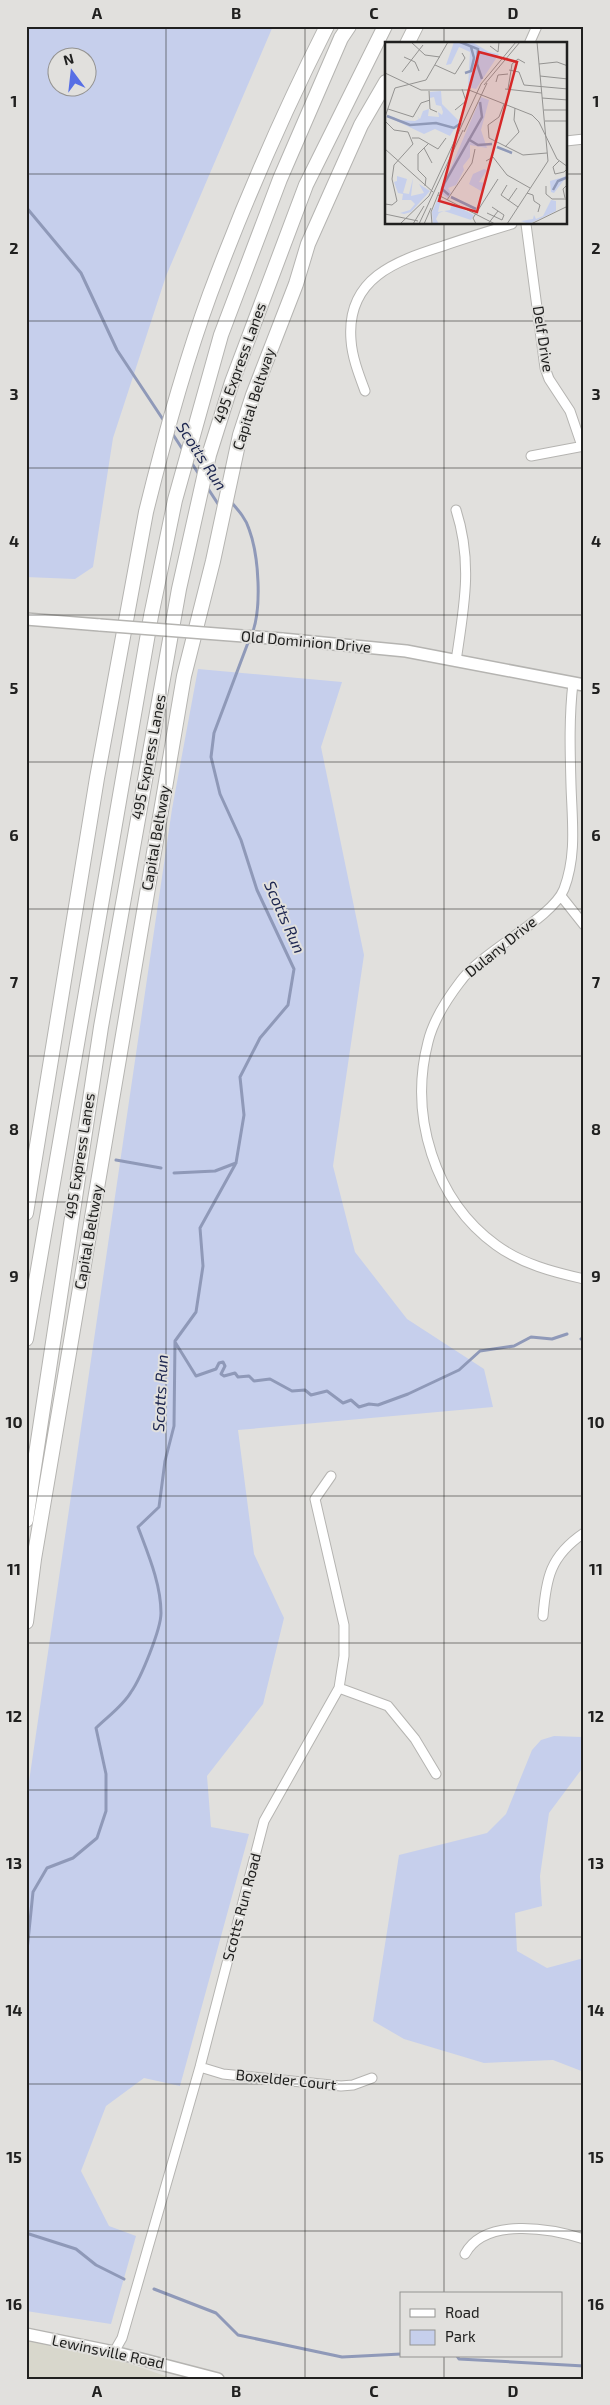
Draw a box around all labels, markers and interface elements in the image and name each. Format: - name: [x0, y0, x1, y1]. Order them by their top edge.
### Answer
- text: A: [92, 3, 103, 22]
- text: B: [231, 3, 241, 22]
- text: C: [369, 3, 379, 22]
- text: D: [508, 3, 519, 22]
- inset map: [385, 42, 568, 225]
- north arrow: [48, 48, 98, 98]
- text: N: [61, 49, 76, 68]
- text: 1: [11, 91, 17, 110]
- text: 1: [593, 91, 599, 110]
- text: 2: [9, 238, 19, 257]
- text: 2: [591, 238, 601, 257]
- street label: 495 Express Lanes: [209, 300, 269, 425]
- street label: Delf Drive: [530, 304, 558, 373]
- street label: Capital Beltway: [228, 345, 278, 452]
- text: 3: [9, 384, 19, 403]
- text: 3: [591, 384, 601, 403]
- water label: Scotts Run: [173, 418, 231, 493]
- text: 4: [9, 531, 19, 550]
- text: 4: [591, 531, 601, 550]
- street label: Old Dominion Drive: [240, 626, 372, 656]
- text: 5: [10, 678, 19, 697]
- text: 5: [592, 678, 601, 697]
- street label: 495 Express Lanes: [127, 693, 169, 821]
- street label: Capital Beltway: [137, 784, 173, 892]
- text: 6: [9, 825, 19, 844]
- text: 6: [591, 825, 601, 844]
- water label: Scotts Run: [261, 878, 310, 956]
- street label: Dulany Drive: [461, 912, 540, 980]
- text: 7: [10, 972, 19, 991]
- text: 7: [592, 972, 601, 991]
- street label: 495 Express Lanes: [60, 1092, 98, 1220]
- text: 8: [9, 1119, 19, 1138]
- text: 8: [591, 1119, 601, 1138]
- street label: Capital Beltway: [70, 1183, 106, 1291]
- text: 9: [9, 1266, 19, 1285]
- text: 9: [591, 1266, 601, 1285]
- water label: Scotts Run: [148, 1354, 171, 1432]
- text: 10: [5, 1412, 23, 1431]
- text: 10: [587, 1412, 605, 1431]
- text: 11: [7, 1559, 21, 1578]
- text: 11: [589, 1559, 603, 1578]
- text: 12: [6, 1706, 22, 1725]
- text: 12: [588, 1706, 604, 1725]
- street label: Scotts Run Road: [218, 1851, 264, 1963]
- text: 13: [6, 1853, 22, 1872]
- text: 13: [588, 1853, 604, 1872]
- text: 14: [5, 2000, 23, 2019]
- text: 14: [587, 2000, 605, 2019]
- street label: Boxelder Court: [235, 2065, 338, 2093]
- text: 15: [6, 2147, 22, 2166]
- text: 15: [588, 2147, 604, 2166]
- legend: [400, 2292, 562, 2358]
- text: 16: [6, 2294, 22, 2313]
- text: 16: [588, 2294, 604, 2313]
- text: Road: [445, 2303, 480, 2321]
- text: Park: [445, 2327, 476, 2345]
- street label: Lewinsville Road: [50, 2330, 166, 2372]
- text: A: [92, 2381, 103, 2400]
- text: B: [231, 2381, 241, 2400]
- text: C: [369, 2381, 379, 2400]
- text: D: [508, 2381, 519, 2400]

